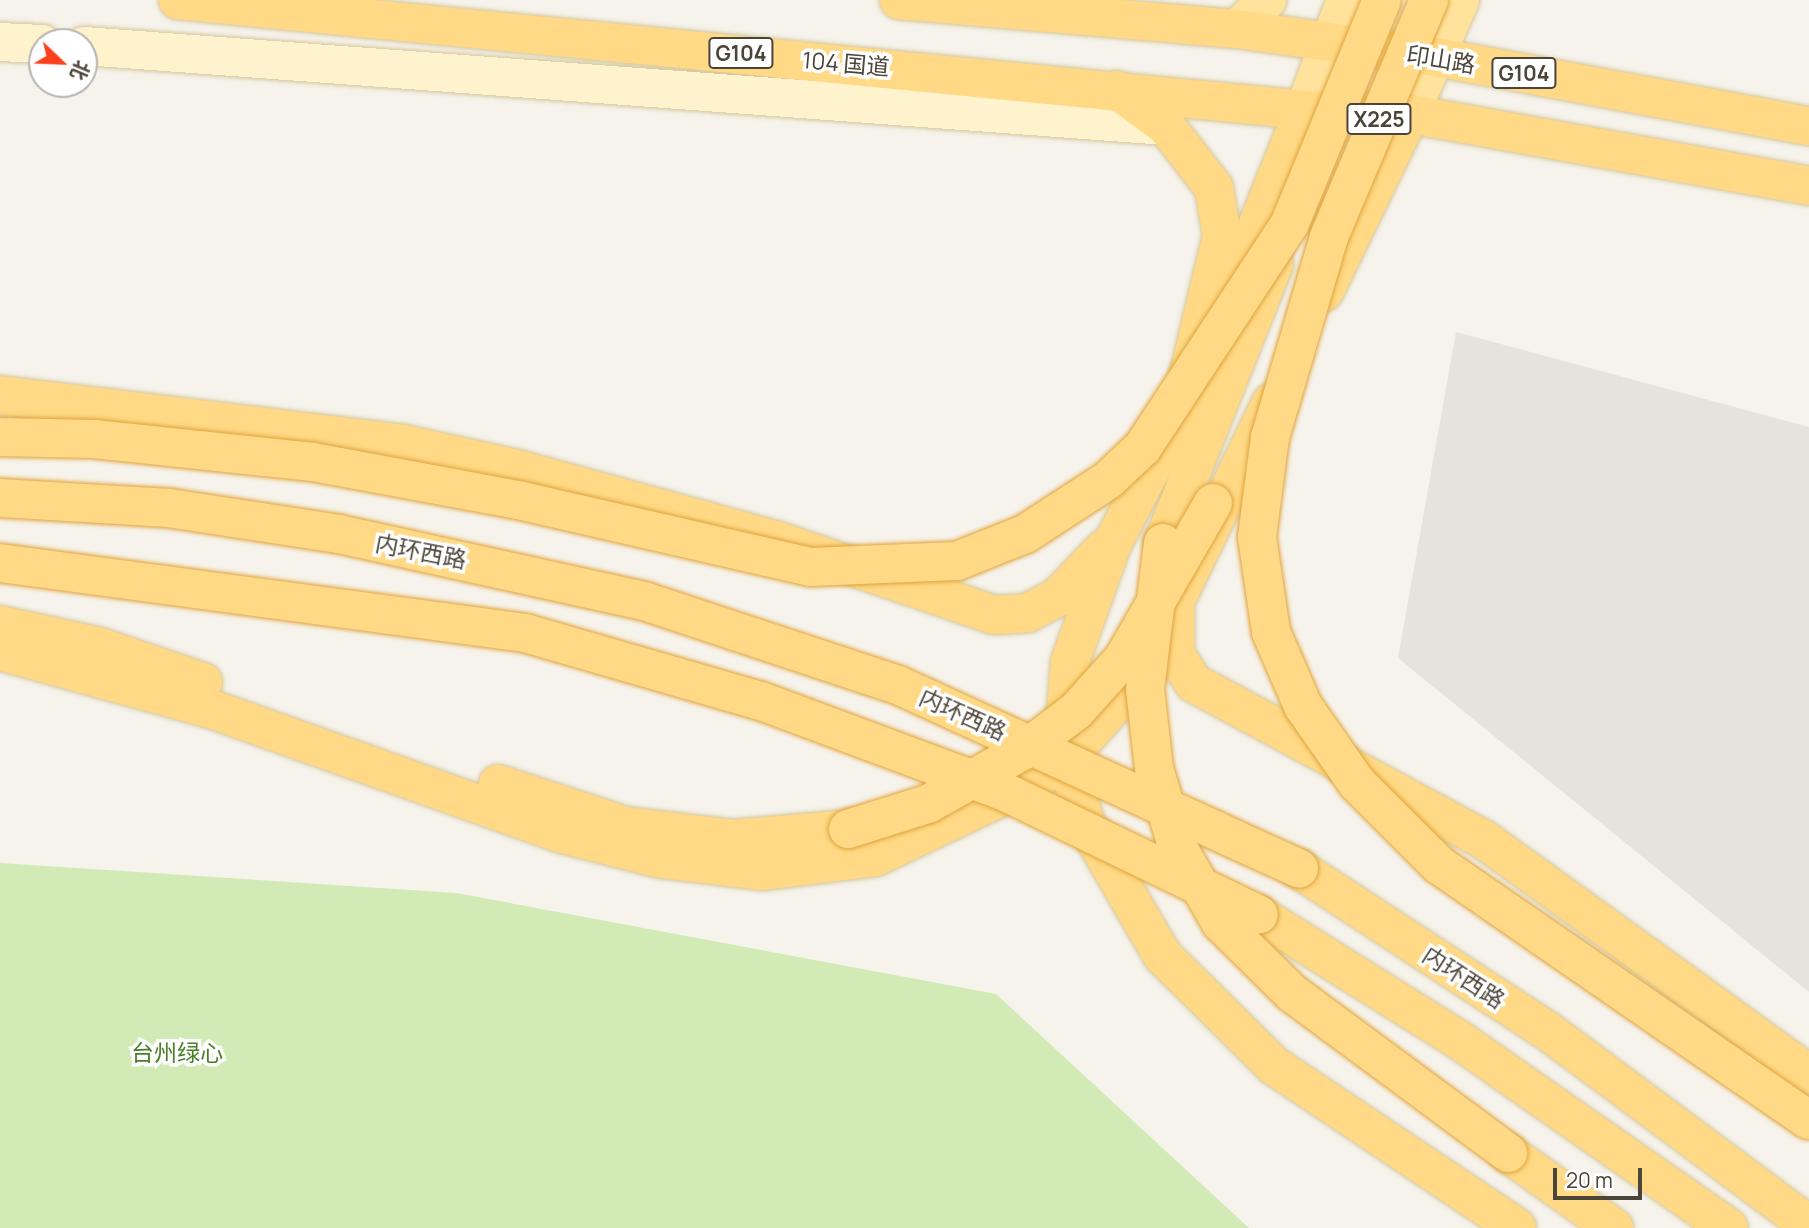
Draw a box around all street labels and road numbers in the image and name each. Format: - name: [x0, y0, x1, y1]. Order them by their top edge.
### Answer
- road number: G104: [708, 36, 774, 70]
- street label: 印山路: [1405, 40, 1477, 78]
- street label: 104 国道: [801, 45, 891, 81]
- road number: G104: [1491, 56, 1557, 90]
- road number: X225: [1346, 102, 1412, 136]
- street label: 内环西路: [373, 529, 469, 573]
- street label: 内环西路: [915, 683, 1011, 745]
- street label: 内环西路: [1418, 940, 1510, 1014]

